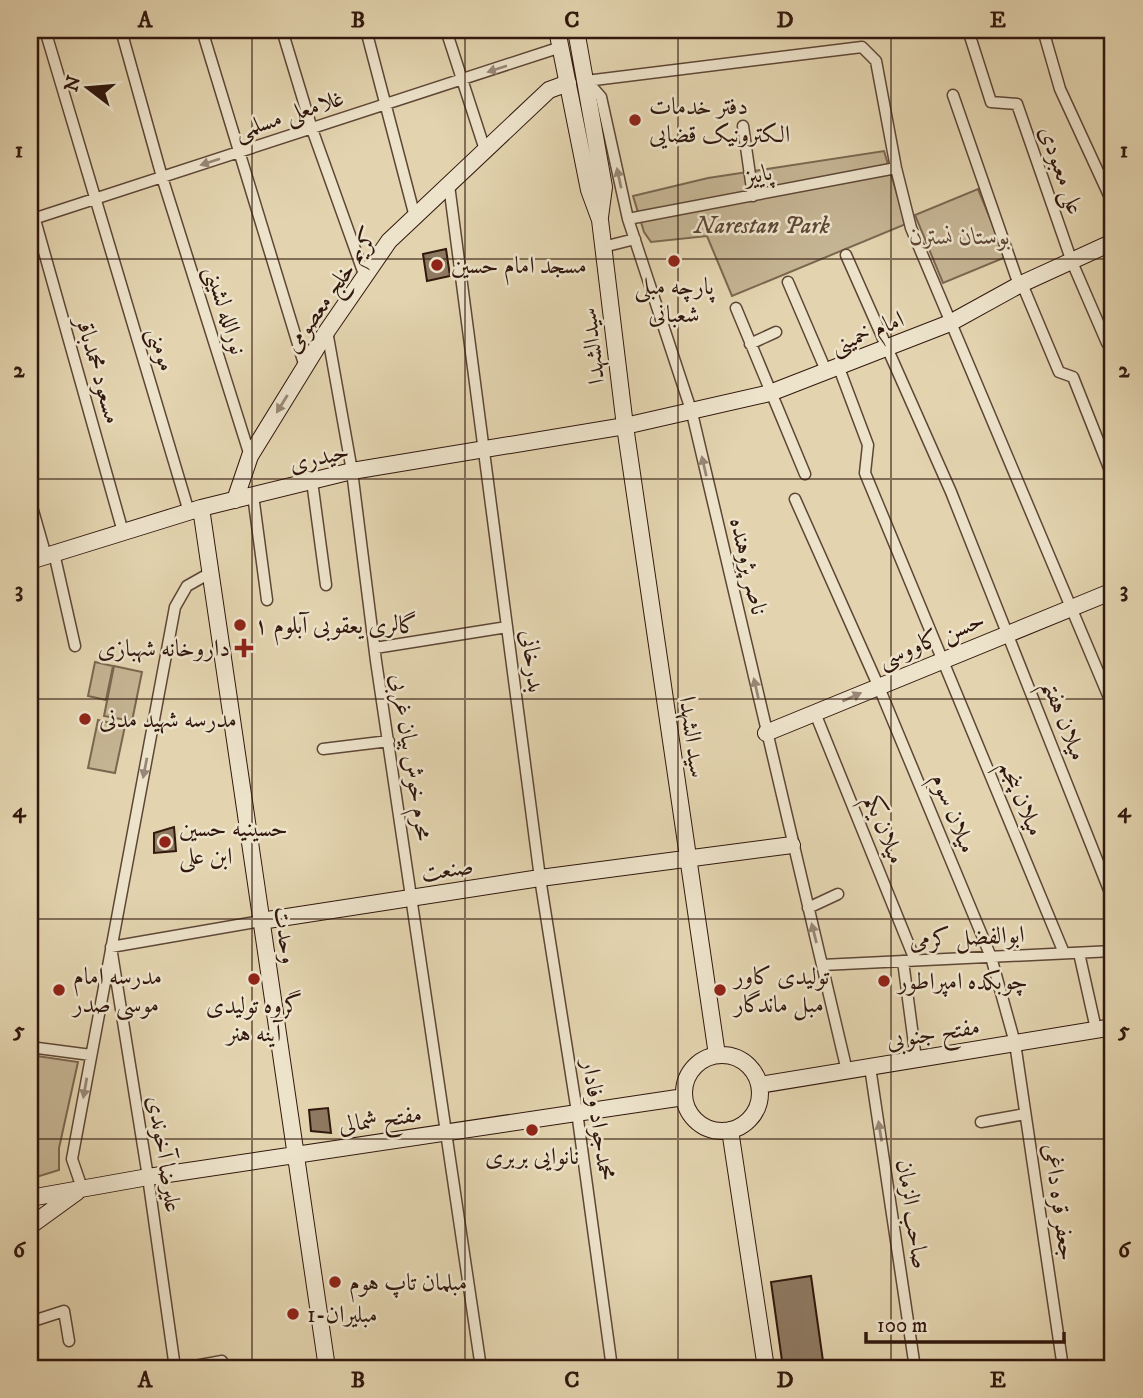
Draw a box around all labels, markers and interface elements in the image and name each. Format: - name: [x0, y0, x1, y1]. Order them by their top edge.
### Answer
- text: A: [137, 6, 154, 35]
- text: B: [351, 6, 365, 35]
- text: C: [564, 6, 580, 35]
- text: D: [776, 6, 794, 35]
- text: E: [990, 6, 1006, 35]
- north arrow: [52, 52, 122, 122]
- one-way arrow: [486, 64, 507, 75]
- text: N: [60, 73, 86, 94]
- street label: غلامعلی مسلمی: [231, 83, 348, 148]
- place label: دفتر خدمات الکترونیک قضایی: [649, 92, 790, 150]
- marker: دفتر خدمات الکترونیک قضایی: [627, 112, 643, 128]
- street label: علی معبودی: [1031, 122, 1090, 219]
- text: 1: [15, 136, 23, 165]
- text: 1: [1120, 136, 1128, 165]
- one-way arrow: [200, 157, 221, 168]
- street label: پاییز: [739, 157, 776, 194]
- one-way arrow: [613, 167, 624, 189]
- park label: Narestan Park: [692, 211, 830, 241]
- street label: کریم خلج معصومی: [278, 222, 390, 362]
- park label: بوستان نسترن: [910, 222, 1011, 252]
- place label: مسجد امام حسین: [451, 251, 587, 286]
- marker: پارچه مبلی شعبانی: [666, 253, 682, 269]
- marker: مسجد امام حسین: [429, 257, 445, 273]
- street label: نورالله لشینی: [196, 262, 253, 359]
- place label: پارچه مبلی شعبانی: [634, 272, 715, 330]
- street label: امام خمینی: [826, 305, 911, 366]
- street label: سیدالشهدا: [573, 306, 613, 386]
- street label: مسعود محمدباقر: [68, 310, 128, 427]
- street label: مومنی: [139, 324, 182, 375]
- text: 2: [13, 356, 25, 385]
- text: 2: [1118, 356, 1130, 385]
- one-way arrow: [276, 395, 289, 414]
- street label: حیدری: [286, 437, 352, 479]
- one-way arrow: [699, 455, 710, 477]
- street label: ناصر پژوهنده: [722, 515, 774, 618]
- text: 3: [15, 576, 23, 605]
- text: 3: [1120, 576, 1128, 605]
- street label: حسن کاووسی: [873, 605, 990, 676]
- place label: گالری یعقوبی آبلوم ۱: [254, 610, 417, 646]
- marker: گالری یعقوبی آبلوم ۱: [232, 617, 248, 633]
- street label: بدرخانی: [513, 628, 551, 694]
- place label: داروخانه شهبازی: [97, 634, 230, 664]
- marker: داروخانه شهبازی: [236, 640, 252, 656]
- street label: محرم خوش بیان غربی: [378, 672, 439, 844]
- street label: میلان هفتم: [1028, 676, 1093, 768]
- one-way arrow: [750, 677, 761, 699]
- one-way arrow: [841, 691, 862, 702]
- street label: سید الشهدا: [671, 694, 713, 780]
- place label: مدرسه شهید مدنی: [99, 705, 237, 735]
- marker: مدرسه شهید مدنی: [77, 711, 93, 727]
- street label: میلان پنجم: [986, 756, 1050, 843]
- one-way arrow: [139, 757, 150, 779]
- street label: میلان سوم: [919, 769, 983, 860]
- street label: میلان یکم: [851, 790, 911, 871]
- text: 4: [12, 796, 27, 825]
- text: 4: [1117, 796, 1132, 825]
- place label: حسینیه حسین ابن علی: [179, 814, 288, 873]
- marker: حسینیه حسین ابن علی: [157, 834, 173, 850]
- street label: صنعت: [419, 851, 475, 889]
- street label: وحدت: [266, 904, 304, 966]
- street label: ابوالفضل کرمی: [909, 920, 1026, 957]
- one-way arrow: [808, 922, 819, 944]
- place label: مدرسه امام موسی صدر: [71, 962, 162, 1021]
- place label: تولیدی کاور مبل ماندگار: [732, 962, 830, 1021]
- place label: چوبکده امپراطور: [896, 967, 1028, 997]
- marker: گروه تولیدی آینه هنر: [246, 971, 262, 987]
- marker: چوبکده امپراطور: [876, 973, 892, 989]
- marker: مدرسه امام موسی صدر: [51, 982, 67, 998]
- marker: تولیدی کاور مبل ماندگار: [712, 982, 728, 998]
- place label: گروه تولیدی آینه هنر: [206, 989, 302, 1049]
- street label: مفتح جنوبی: [884, 1012, 983, 1061]
- text: 5: [12, 1016, 25, 1045]
- text: 5: [1117, 1016, 1130, 1045]
- street label: محمدجواد وفادار: [574, 1056, 621, 1183]
- one-way arrow: [79, 1077, 90, 1099]
- street label: علیرضا آخوندی: [140, 1094, 188, 1215]
- street label: مفتح شمالی: [336, 1099, 425, 1146]
- one-way arrow: [874, 1120, 885, 1142]
- marker: نانوایی بربری: [524, 1122, 540, 1138]
- place label: نانوایی بربری: [485, 1142, 579, 1172]
- street label: جعفر قره داغی: [1036, 1142, 1082, 1263]
- street label: صاحب الزمان: [889, 1157, 935, 1271]
- text: 6: [13, 1236, 27, 1265]
- text: 6: [1118, 1236, 1132, 1265]
- place label: مبلمان تاپ هوم: [349, 1268, 467, 1303]
- marker: مبلمان تاپ هوم: [327, 1274, 343, 1290]
- place label: مبلیران-1: [307, 1300, 378, 1330]
- scale bar: [866, 1300, 1064, 1344]
- marker: مبلیران-1: [285, 1306, 301, 1322]
- text: 100 m: [877, 1313, 928, 1339]
- text: A: [137, 1366, 154, 1395]
- text: B: [351, 1366, 365, 1395]
- text: C: [564, 1366, 580, 1395]
- text: D: [776, 1366, 794, 1395]
- text: E: [990, 1366, 1006, 1395]

